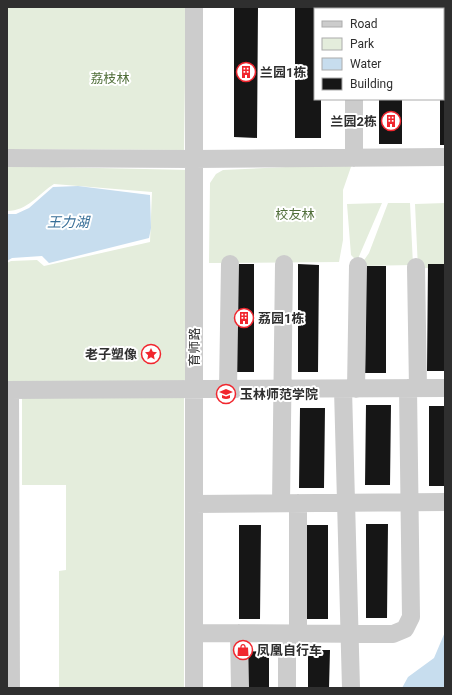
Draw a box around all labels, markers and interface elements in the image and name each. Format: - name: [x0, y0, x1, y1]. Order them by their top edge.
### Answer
- legend: [314, 8, 444, 100]
- text: Road: [350, 17, 378, 31]
- text: Park: [350, 37, 375, 51]
- text: Water: [350, 57, 381, 71]
- building icon: 兰园1栋: [235, 61, 257, 83]
- place label: 兰园1栋: [260, 65, 306, 80]
- park label: 荔枝林: [90, 71, 130, 86]
- text: Building: [350, 77, 393, 91]
- building icon: 兰园2栋: [380, 110, 402, 132]
- place label: 兰园2栋: [331, 114, 377, 129]
- park label: 校友林: [275, 207, 315, 222]
- water label: 王力湖: [47, 214, 91, 230]
- building icon: 荔园1栋: [233, 307, 255, 329]
- place label: 荔园1栋: [258, 311, 304, 326]
- street label: 育师路: [187, 327, 202, 367]
- place icon: 老子塑像: [140, 343, 162, 365]
- place label: 老子塑像: [85, 347, 137, 362]
- school or university icon: 玉林师范学院: [215, 383, 237, 405]
- place label: 玉林师范学院: [240, 387, 318, 402]
- shop icon: 凤凰自行车: [232, 639, 254, 661]
- place label: 凤凰自行车: [257, 643, 322, 658]

